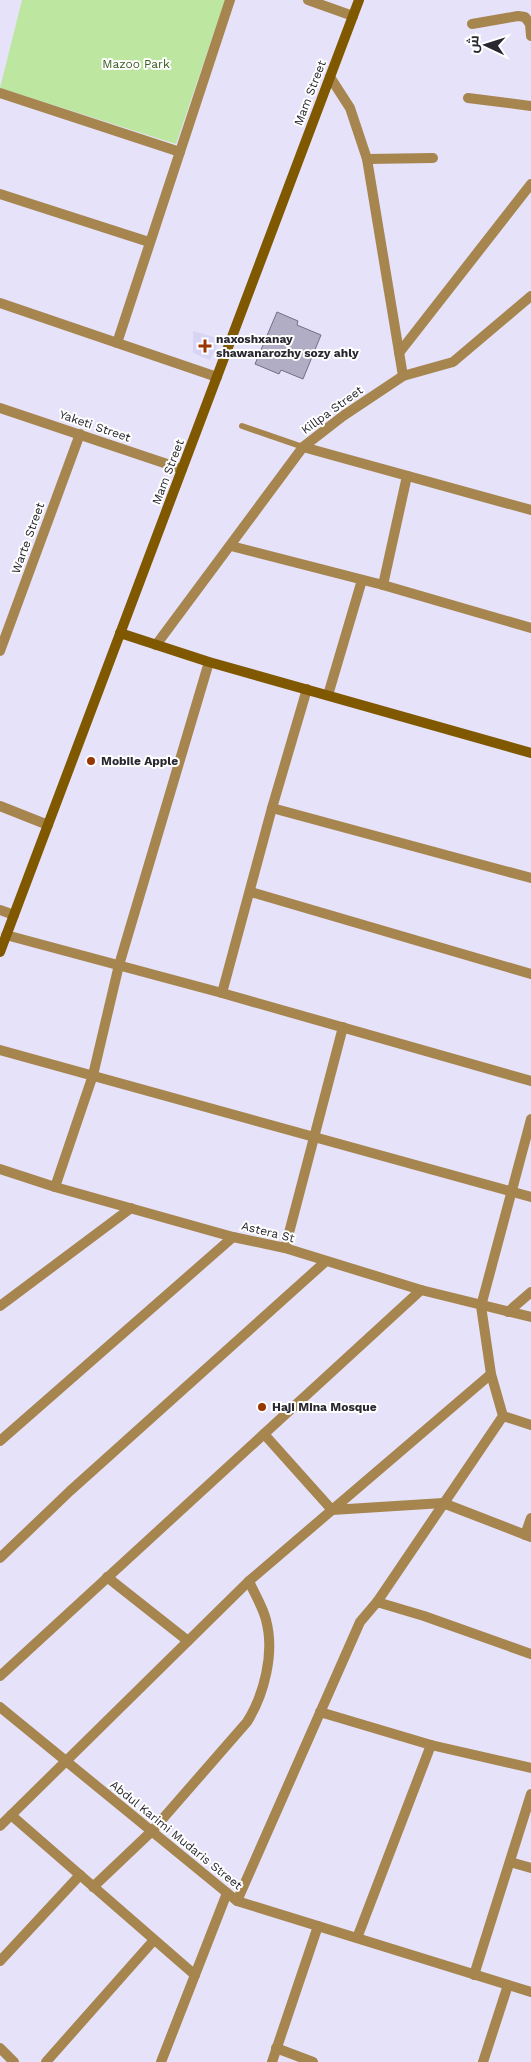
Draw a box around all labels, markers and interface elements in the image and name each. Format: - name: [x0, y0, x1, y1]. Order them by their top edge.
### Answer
- north arrow: [461, 20, 511, 70]
- text: ش: [464, 35, 483, 54]
- park label: Mazoo Park: [102, 57, 170, 71]
- street label: Mam Street: [291, 58, 329, 128]
- place label: naxoshxanay shawanarozhy sozy ahly: [216, 332, 359, 360]
- marker: naxoshxanay shawanarozhy sozy ahly: [198, 339, 212, 353]
- street label: Killpa Street: [298, 383, 366, 437]
- street label: Yaketi Street: [58, 407, 132, 445]
- street label: Mam Street: [149, 437, 187, 507]
- street label: Warte Street: [9, 501, 47, 575]
- place label: Mobile Apple: [101, 754, 178, 768]
- marker: Mobile Apple: [85, 755, 97, 767]
- street label: Astera St: [240, 1219, 296, 1245]
- place label: Haji Mina Mosque: [272, 1400, 377, 1414]
- marker: Haji Mina Mosque: [256, 1401, 268, 1413]
- street label: Abdul Karimi Mudaris Street: [107, 1777, 245, 1893]

